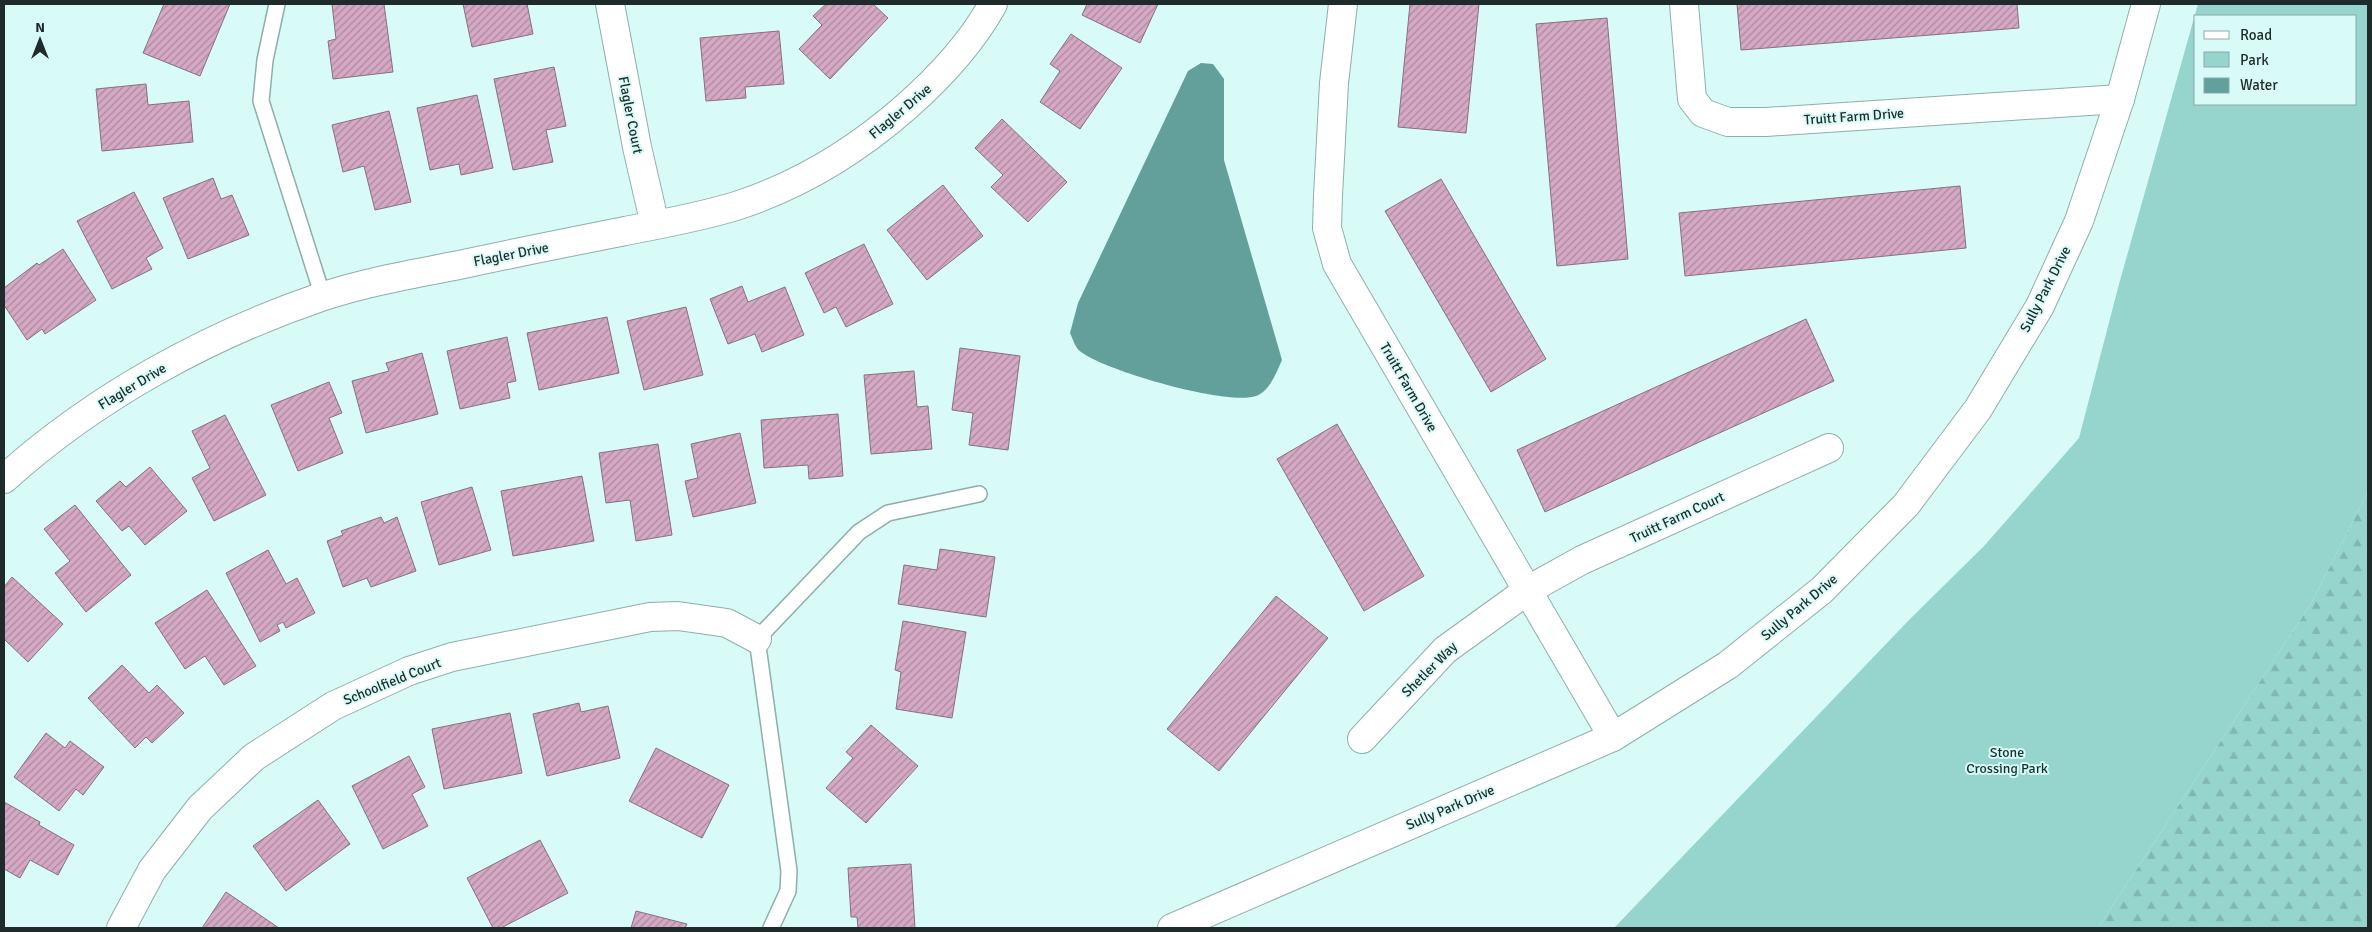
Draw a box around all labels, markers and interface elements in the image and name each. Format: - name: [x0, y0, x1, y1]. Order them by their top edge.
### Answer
- north arrow: [15, 15, 65, 65]
- legend: [2194, 15, 2357, 105]
- text: N: [35, 19, 45, 36]
- text: Road: [2240, 26, 2272, 44]
- text: Park: [2240, 51, 2269, 69]
- street label: Flagler Court: [615, 75, 646, 155]
- text: Water: [2240, 76, 2278, 94]
- street label: Flagler Drive: [866, 80, 935, 142]
- street label: Truitt Farm Drive: [1803, 105, 1905, 128]
- street label: Flagler Drive: [472, 239, 550, 270]
- street label: Sully Park Drive: [2016, 243, 2074, 335]
- street label: Truitt Farm Drive: [1376, 340, 1441, 435]
- street label: Flagler Drive: [95, 359, 169, 413]
- street label: Truitt Farm Court: [1627, 488, 1727, 547]
- street label: Sully Park Drive: [1758, 571, 1841, 644]
- street label: Shetler Way: [1398, 638, 1461, 701]
- street label: Schoolfield Court: [341, 654, 444, 709]
- park label: Stone Crossing Park: [1966, 744, 2048, 777]
- street label: Sully Park Drive: [1403, 781, 1497, 834]

